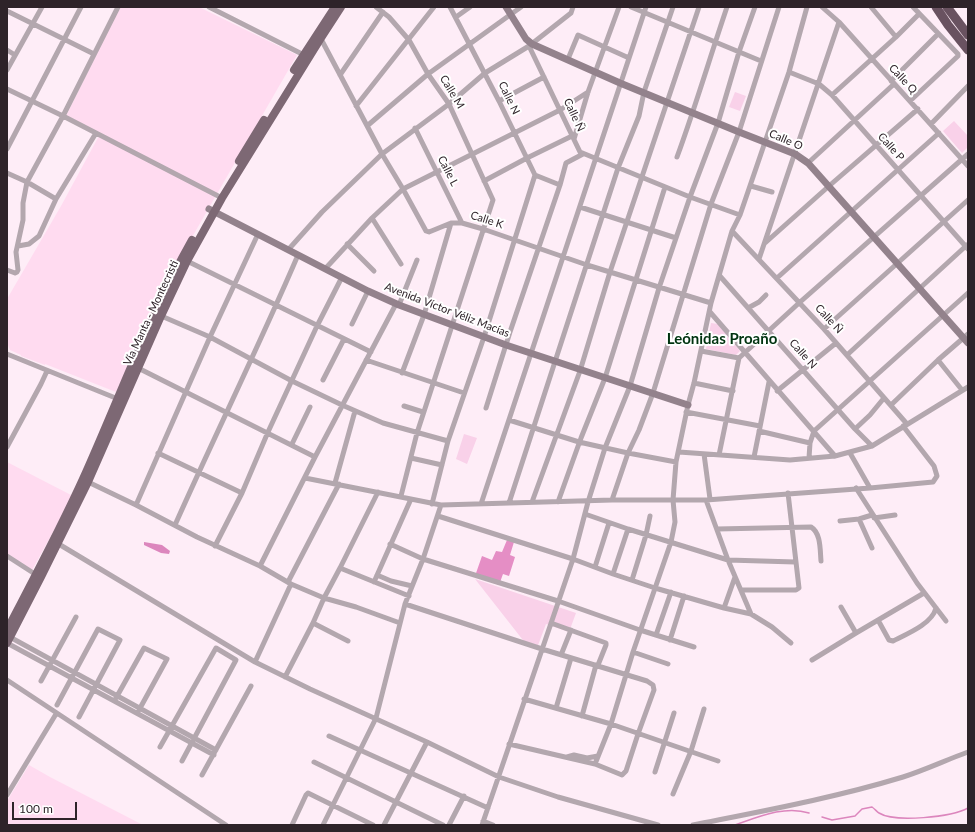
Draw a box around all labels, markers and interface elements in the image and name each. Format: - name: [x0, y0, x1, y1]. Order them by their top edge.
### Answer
- street label: Calle Q: [886, 62, 920, 96]
- street label: Calle M: [437, 73, 467, 111]
- street label: Calle N: [495, 79, 523, 117]
- street label: Calle Ñ: [561, 96, 587, 134]
- street label: Calle O: [767, 127, 805, 153]
- street label: Calle P: [875, 130, 907, 164]
- street label: Calle L: [435, 154, 461, 188]
- street label: Calle K: [469, 208, 505, 232]
- street label: Vía Manta - Montecristi: [121, 258, 181, 368]
- street label: Avenida Víctor Véliz Macías: [383, 280, 511, 340]
- street label: Calle Ñ: [812, 302, 846, 336]
- district label: Leónidas Proaño: [667, 330, 777, 348]
- street label: Calle N: [786, 337, 820, 371]
- scale bar: [14, 794, 79, 820]
- text: 100 m: [19, 801, 53, 816]

